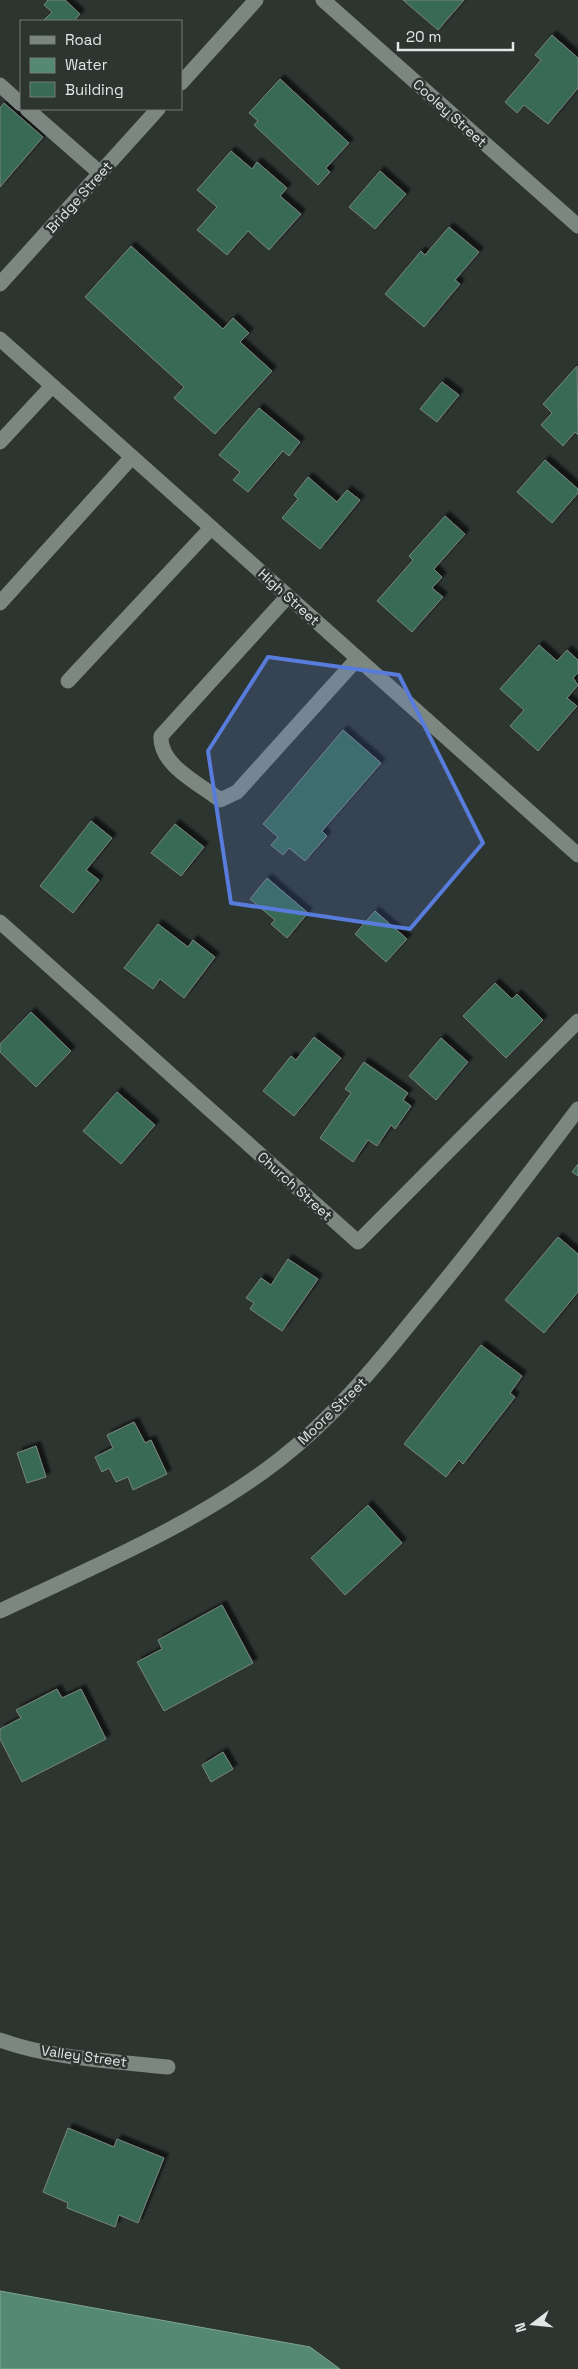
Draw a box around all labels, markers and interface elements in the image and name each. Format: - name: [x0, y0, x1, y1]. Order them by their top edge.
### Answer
- legend: [20, 20, 182, 110]
- scale bar: [398, 20, 513, 52]
- text: 20 m: [406, 27, 441, 46]
- text: Road: [65, 30, 102, 49]
- text: Water: [65, 55, 108, 74]
- street label: Cooley Street: [409, 75, 491, 151]
- text: Building: [65, 80, 124, 99]
- street label: Bridge Street: [42, 157, 116, 237]
- street label: High Street: [255, 565, 323, 629]
- street label: Church Street: [254, 1148, 336, 1224]
- street label: Moore Street: [294, 1374, 370, 1448]
- street label: Valley Street: [40, 2041, 128, 2071]
- north arrow: [508, 2299, 558, 2349]
- text: N: [511, 2321, 530, 2335]

